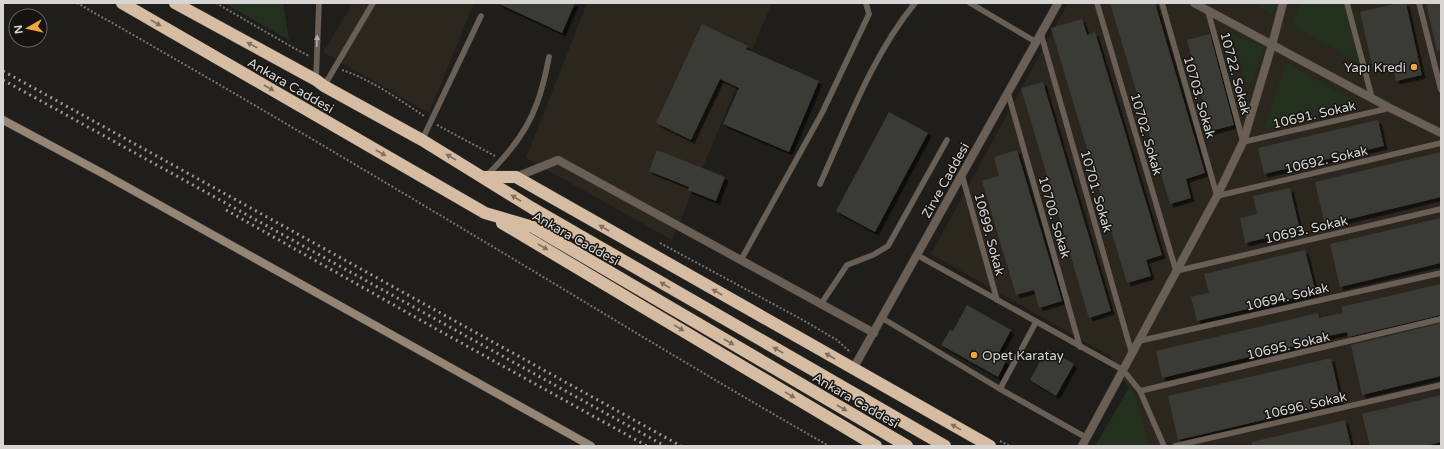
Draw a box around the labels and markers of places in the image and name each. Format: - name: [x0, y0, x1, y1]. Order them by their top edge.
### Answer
- place label: Yapı Kredi: [1344, 60, 1406, 76]
- marker: Yapı Kredi: [1409, 62, 1419, 72]
- place label: Opet Karatay: [982, 348, 1064, 364]
- marker: Opet Karatay: [969, 350, 979, 360]

